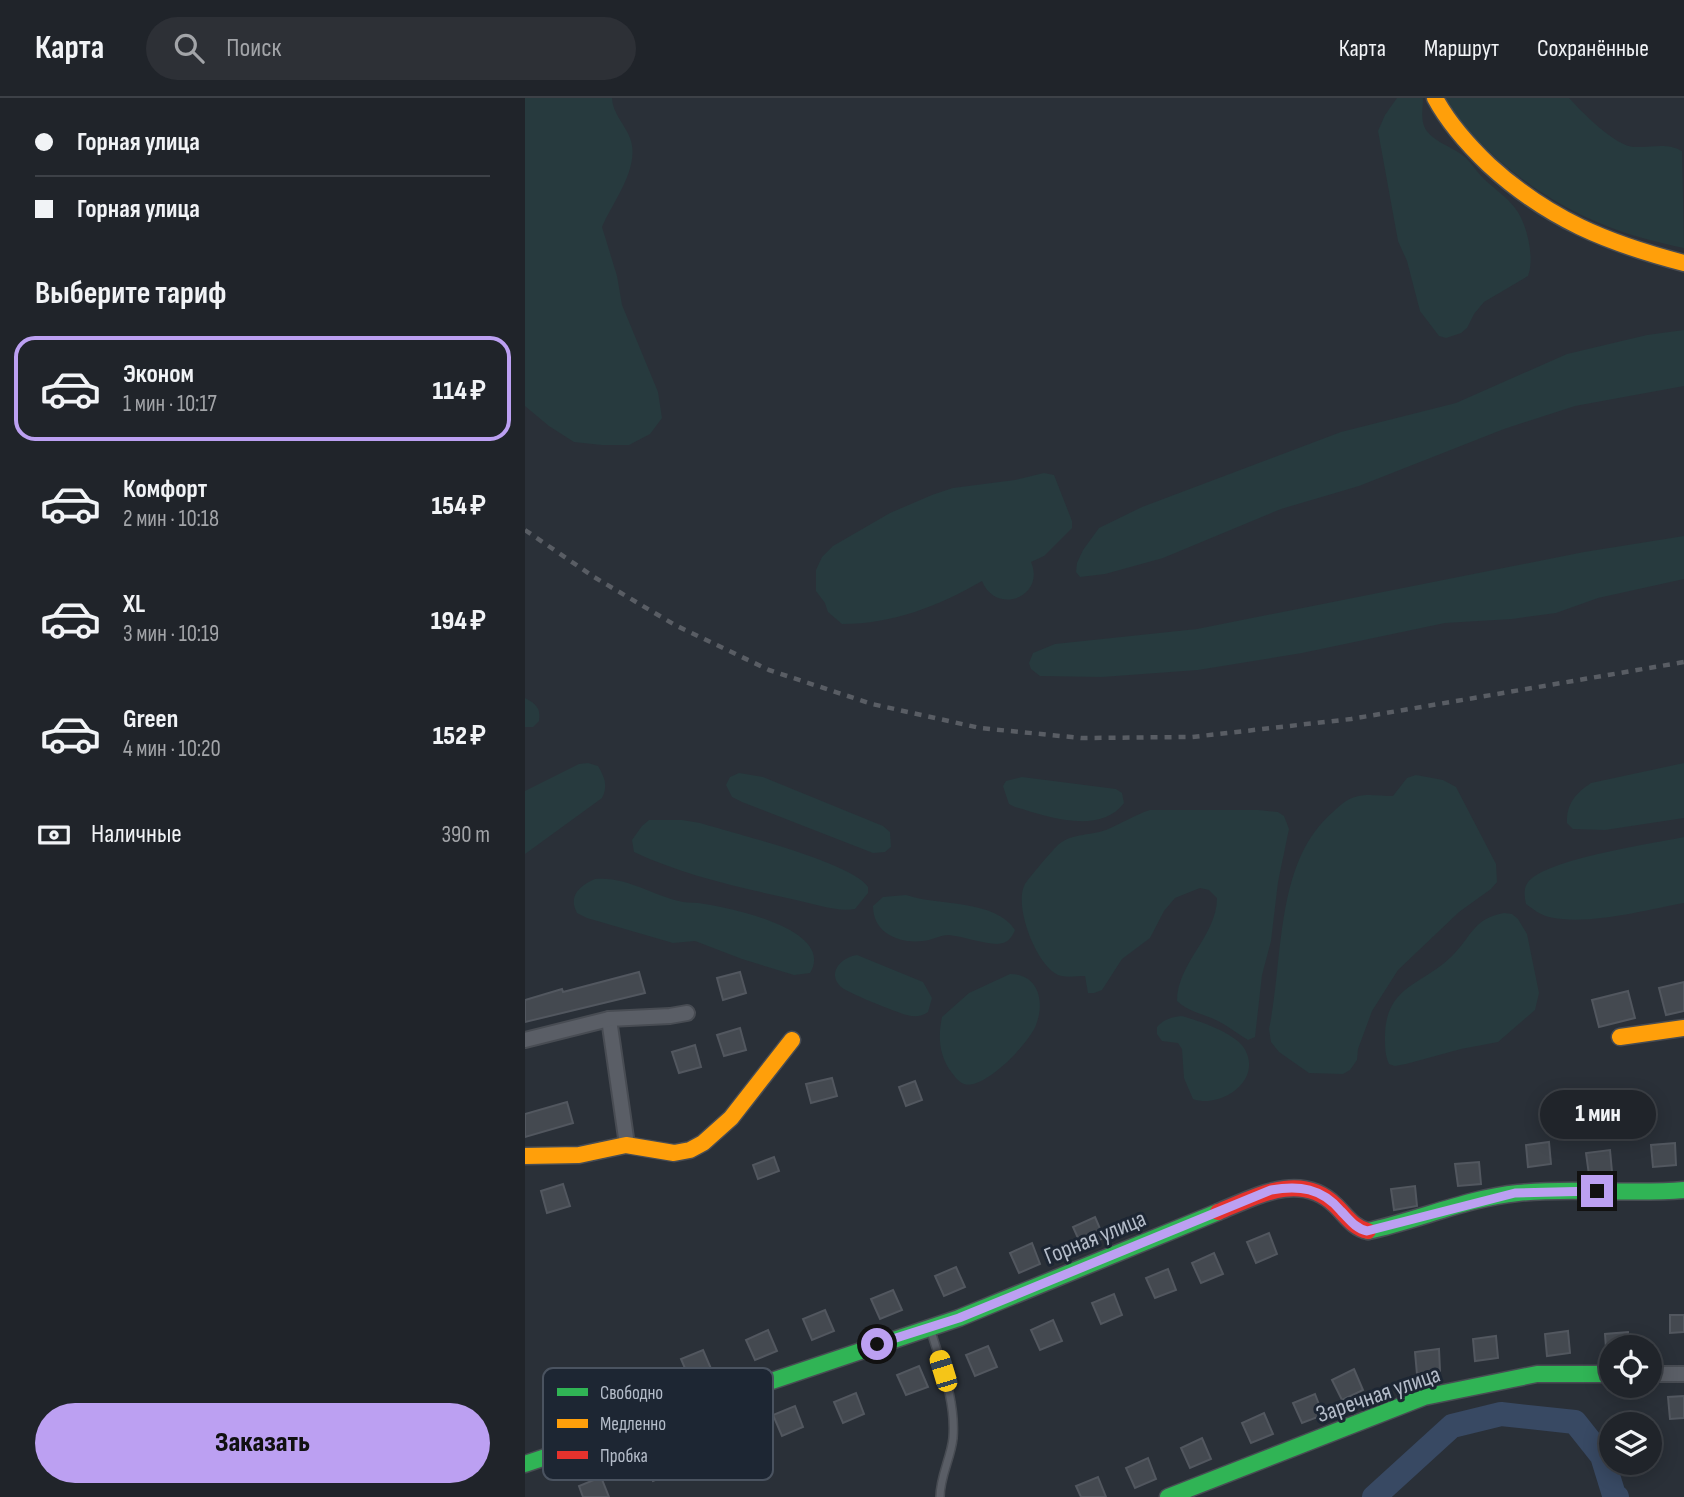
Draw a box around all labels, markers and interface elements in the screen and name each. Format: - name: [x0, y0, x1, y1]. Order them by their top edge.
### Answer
- search box: [146, 17, 636, 80]
- text: Карта: [35, 28, 104, 68]
- icon: search: [170, 29, 208, 67]
- text: Поиск: [226, 33, 281, 64]
- text: Карта: [1339, 34, 1386, 63]
- text: Маршрут: [1424, 34, 1499, 63]
- text: Сохранённые: [1537, 34, 1649, 63]
- text: Горная улица: [77, 127, 200, 158]
- text: Горная улица: [77, 194, 200, 225]
- text: Выберите тариф: [35, 274, 226, 313]
- icon: car: [39, 357, 102, 420]
- text: Эконом: [123, 359, 194, 390]
- text: 114 ₽: [433, 376, 486, 407]
- text: 1 мин · 10:17: [123, 390, 217, 418]
- icon: car: [39, 472, 102, 535]
- text: Комфорт: [123, 474, 207, 505]
- text: 154 ₽: [432, 491, 486, 522]
- text: 2 мин · 10:18: [123, 505, 219, 533]
- icon: car: [39, 587, 102, 650]
- text: XL: [123, 589, 145, 620]
- text: 194 ₽: [431, 606, 486, 637]
- text: 3 мин · 10:19: [123, 620, 219, 648]
- icon: car: [39, 702, 102, 765]
- text: Green: [123, 704, 178, 735]
- text: 152 ₽: [433, 721, 486, 752]
- text: 4 мин · 10:20: [123, 735, 221, 763]
- icon: cash: [35, 816, 73, 854]
- text: Наличные: [91, 819, 182, 850]
- text: 390 m: [441, 821, 490, 849]
- callout: 1 мин: [1539, 1090, 1655, 1138]
- text: 1 мин: [1575, 1100, 1621, 1128]
- route end: [1581, 1175, 1613, 1207]
- street label: Горная улица: [1040, 1204, 1150, 1271]
- route start: [861, 1328, 893, 1360]
- map controls: [1599, 1335, 1662, 1475]
- button: locate: [1599, 1335, 1662, 1398]
- car: [927, 1348, 960, 1394]
- street label: Заречная улица: [1312, 1360, 1444, 1429]
- legend: [543, 1368, 773, 1480]
- text: Свободно: [600, 1382, 663, 1405]
- button: Заказать: [35, 1403, 490, 1483]
- button: layers: [1599, 1412, 1662, 1475]
- text: Медленно: [600, 1413, 666, 1436]
- text: Пробка: [600, 1445, 648, 1468]

